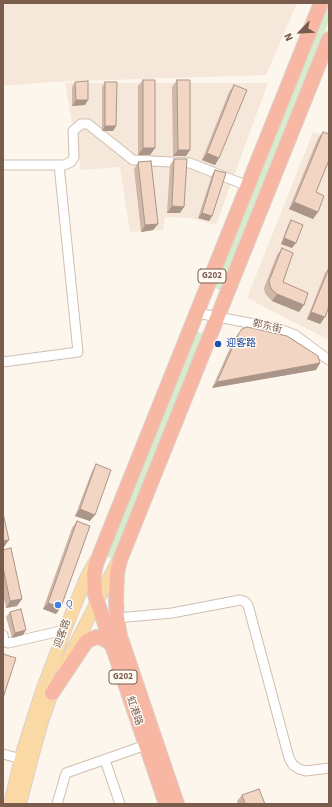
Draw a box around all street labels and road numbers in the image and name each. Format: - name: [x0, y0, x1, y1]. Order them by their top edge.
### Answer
- road number: G202: [198, 269, 226, 283]
- street label: 郭东街: [251, 318, 283, 336]
- street label: 迎客路: [52, 618, 74, 650]
- road number: G202: [109, 670, 137, 684]
- street label: 虹港路: [123, 695, 145, 727]

